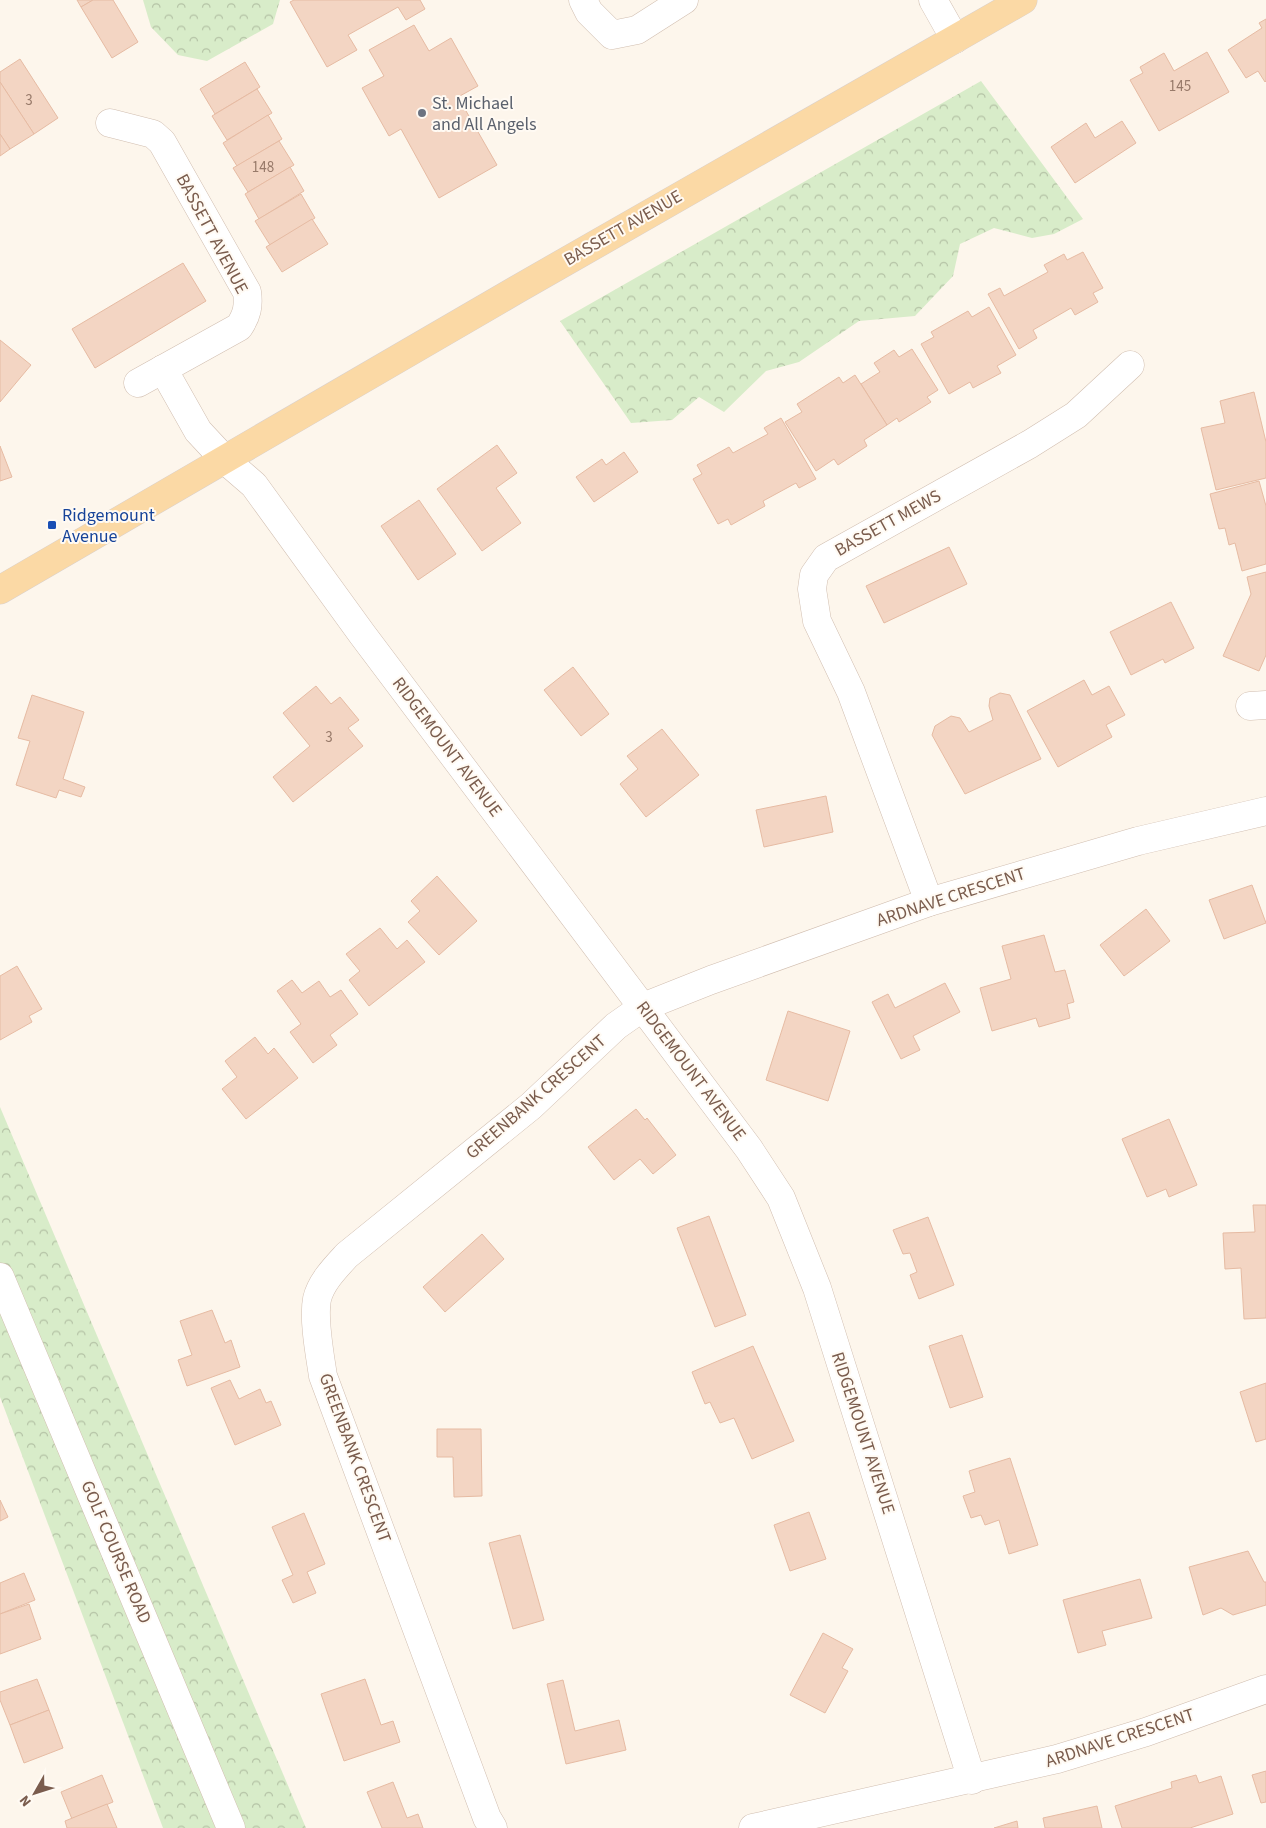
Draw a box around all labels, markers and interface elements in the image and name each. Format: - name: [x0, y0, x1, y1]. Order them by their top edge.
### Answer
- house number: 145: [1169, 76, 1191, 97]
- house number: 3: [25, 90, 33, 111]
- place label: St. Michael and All Angels: [432, 91, 537, 137]
- marker: St. Michael and All Angels: [416, 107, 428, 119]
- house number: 148: [252, 157, 274, 178]
- street label: BASSETT AVENUE: [170, 170, 254, 298]
- street label: BASSETT AVENUE: [559, 184, 687, 272]
- street label: BASSETT MEWS: [830, 483, 946, 563]
- place label: Ridgemount Avenue: [62, 503, 155, 549]
- marker: Ridgemount Avenue: [46, 519, 58, 531]
- street label: RIDGEMOUNT AVENUE: [386, 672, 508, 822]
- house number: 3: [325, 727, 333, 748]
- street label: ARDNAVE CRESCENT: [873, 861, 1029, 933]
- street label: RIDGEMOUNT AVENUE: [630, 996, 752, 1146]
- street label: GREENBANK CRESCENT: [460, 1029, 612, 1165]
- street label: RIDGEMOUNT AVENUE: [825, 1349, 901, 1517]
- street label: GREENBANK CRESCENT: [313, 1370, 397, 1547]
- street label: GOLF COURSE ROAD: [75, 1477, 157, 1627]
- street label: ARDNAVE CRESCENT: [1042, 1702, 1198, 1774]
- north arrow: [10, 1768, 60, 1818]
- text: N: [15, 1791, 36, 1810]

